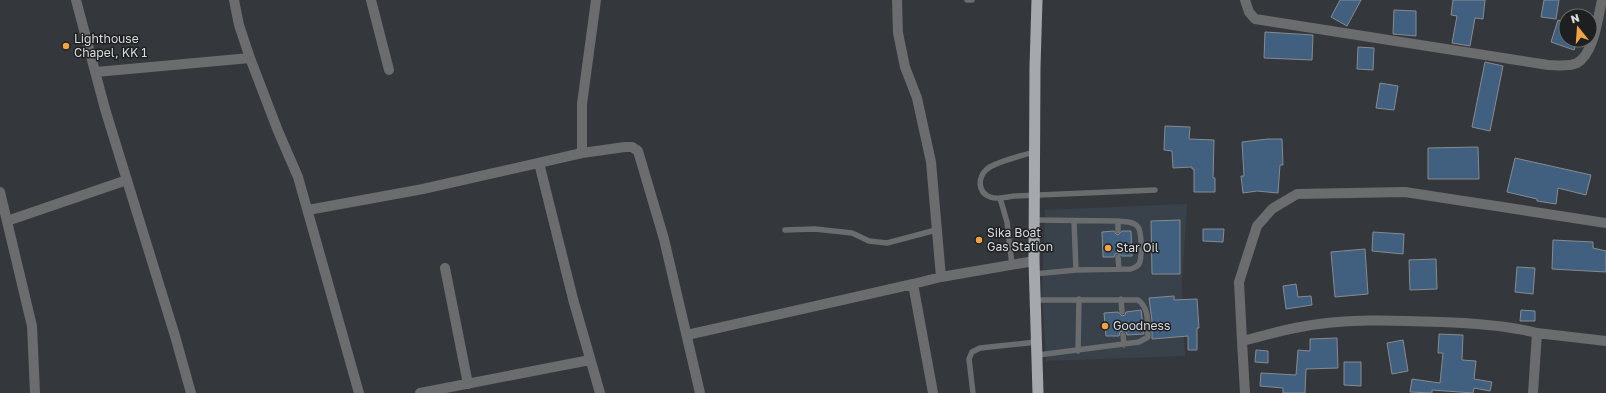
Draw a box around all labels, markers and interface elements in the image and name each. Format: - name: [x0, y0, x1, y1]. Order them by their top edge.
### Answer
- north arrow: [1558, 8, 1598, 48]
- text: N: [1569, 11, 1581, 25]
- place label: Lighthouse Chapel, KK 1: [74, 31, 147, 60]
- marker: Lighthouse Chapel, KK 1: [61, 41, 71, 51]
- place label: Sika Boat Gas Station: [987, 225, 1053, 254]
- marker: Sika Boat Gas Station: [974, 235, 984, 245]
- place label: Star Oil: [1116, 240, 1159, 255]
- marker: Star Oil: [1103, 243, 1113, 253]
- place label: Goodness: [1113, 318, 1170, 333]
- marker: Goodness: [1100, 321, 1110, 331]

